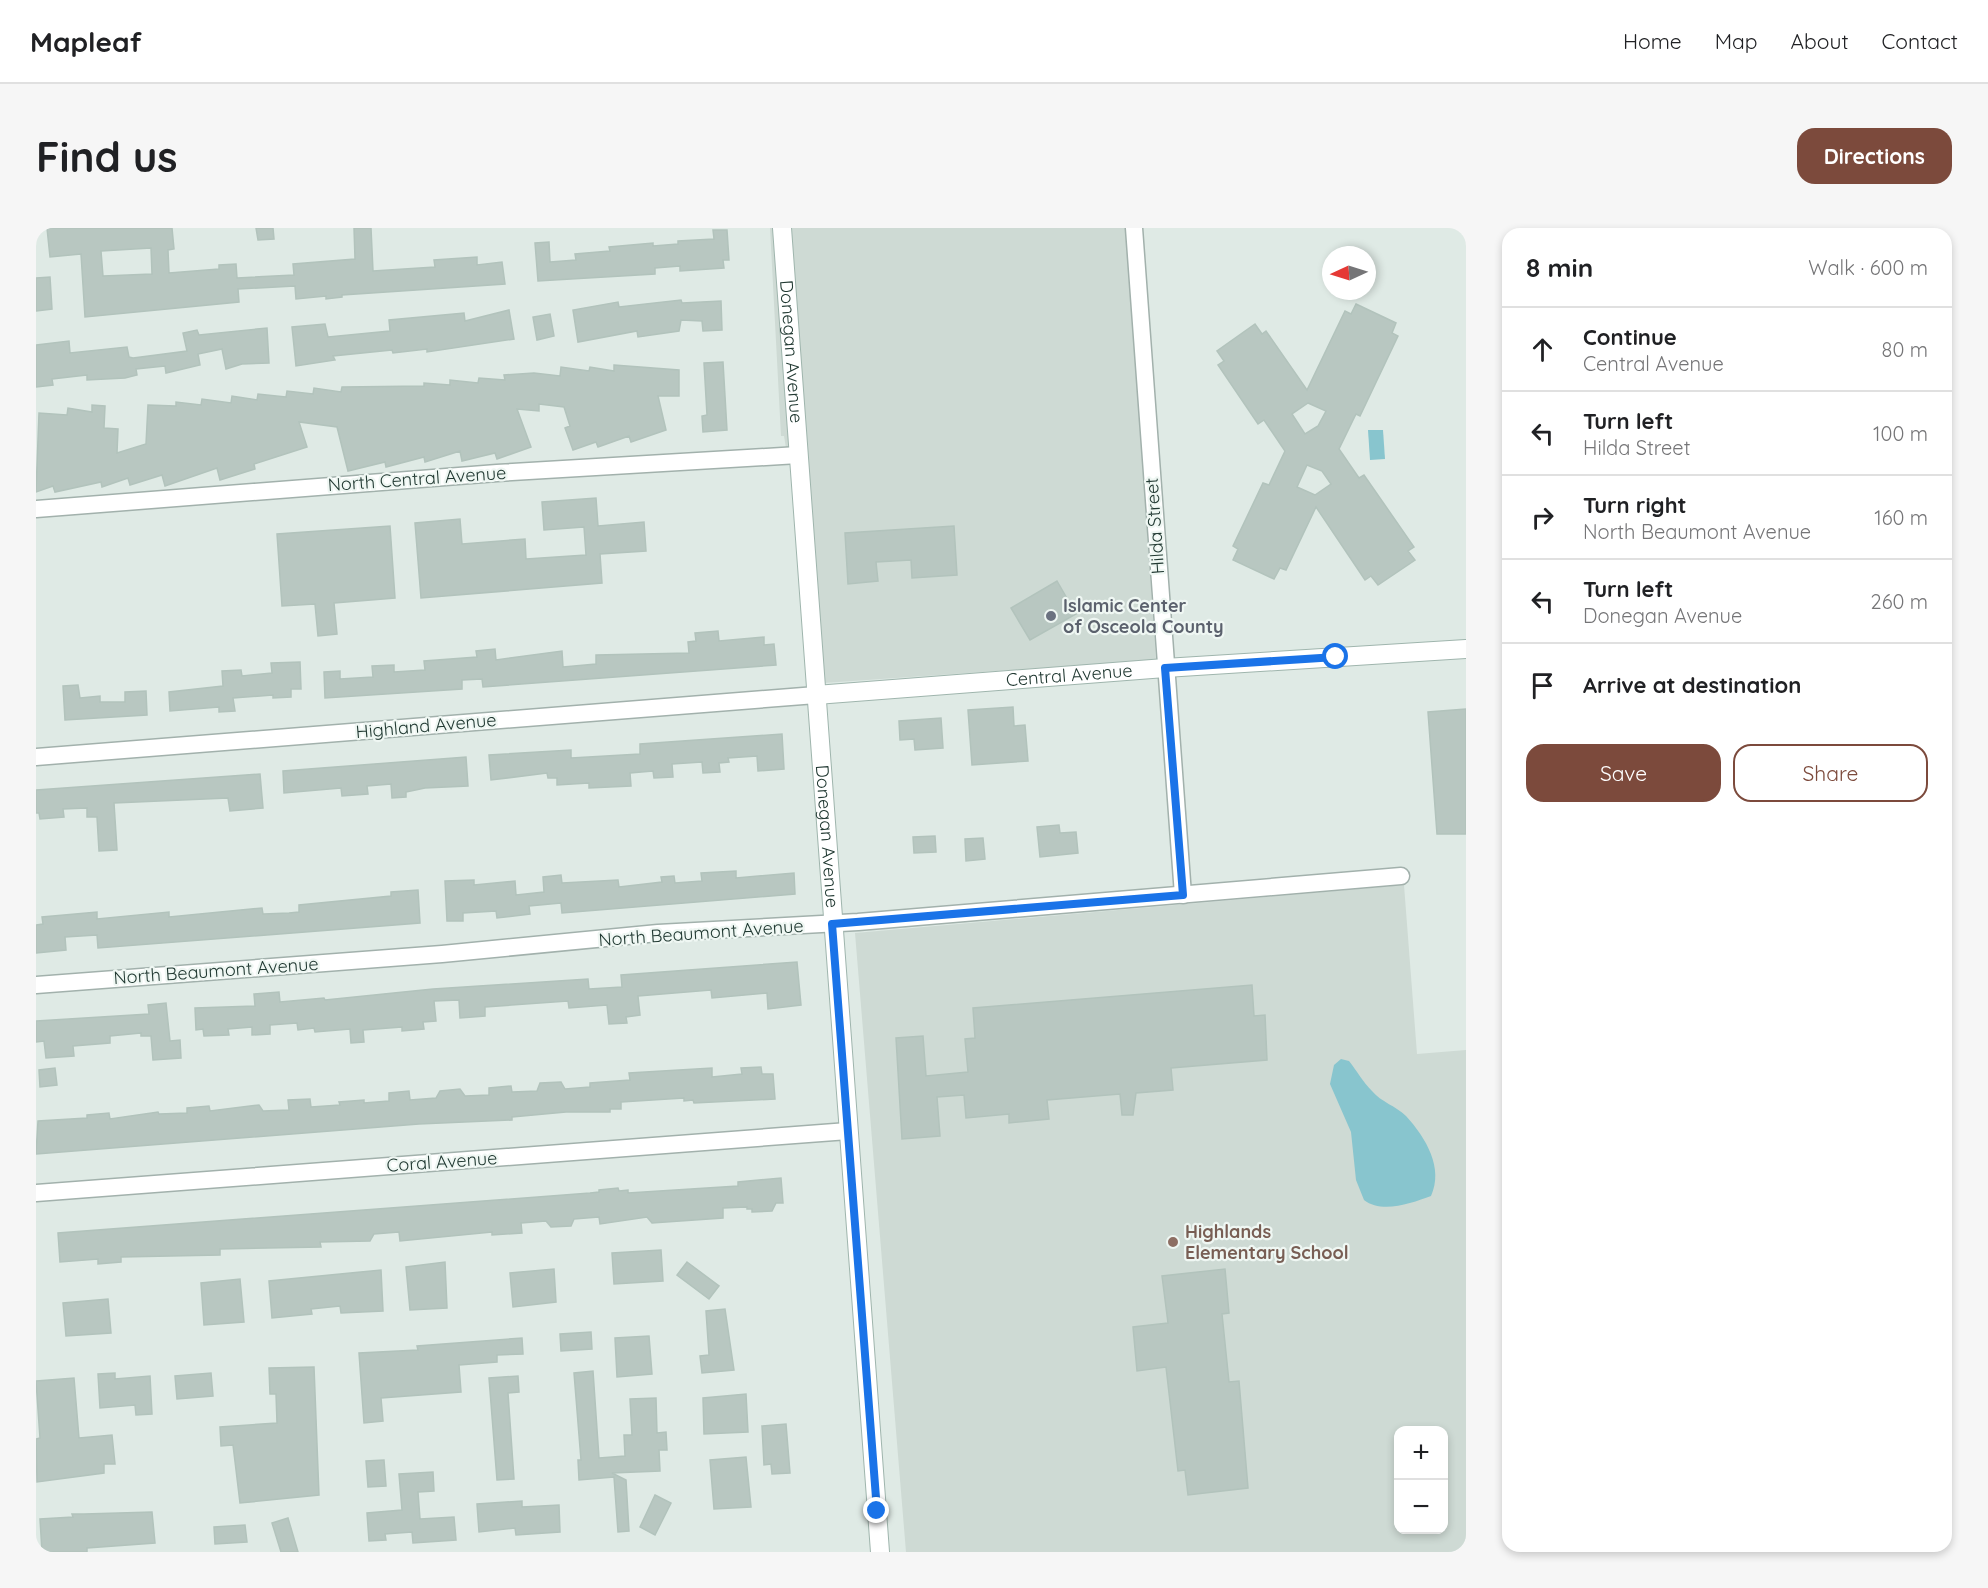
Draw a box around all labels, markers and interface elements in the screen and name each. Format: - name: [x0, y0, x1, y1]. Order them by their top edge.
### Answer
- text: Mapleaf: [30, 24, 142, 59]
- text: Home: [1623, 28, 1682, 54]
- text: Map: [1715, 28, 1758, 54]
- text: About: [1791, 28, 1849, 54]
- text: Contact: [1882, 28, 1958, 54]
- button: Directions: [1797, 128, 1952, 184]
- text: Find us: [36, 130, 178, 183]
- north arrow: [1322, 246, 1376, 300]
- text: 8 min: [1526, 251, 1593, 284]
- text: Walk · 600 m: [1808, 255, 1928, 280]
- street label: Donegan Avenue: [775, 279, 808, 424]
- text: Continue: [1583, 323, 1677, 351]
- icon: ahead: [1526, 333, 1559, 366]
- text: 80 m: [1882, 337, 1928, 362]
- text: Central Avenue: [1583, 351, 1724, 376]
- text: Turn left: [1583, 407, 1673, 435]
- icon: left: [1526, 417, 1559, 450]
- text: 100 m: [1873, 421, 1928, 446]
- text: Hilda Street: [1583, 435, 1690, 460]
- street label: North Central Avenue: [327, 461, 507, 496]
- street label: Hilda Street: [1140, 477, 1169, 575]
- text: Turn right: [1583, 491, 1687, 519]
- icon: right: [1526, 501, 1559, 534]
- text: 160 m: [1874, 505, 1928, 530]
- text: North Beaumont Avenue: [1583, 519, 1811, 544]
- text: Turn left: [1583, 575, 1673, 603]
- icon: left: [1526, 585, 1559, 618]
- text: 260 m: [1871, 589, 1928, 614]
- place label: Islamic Center of Osceola County: [1063, 594, 1224, 638]
- text: Donegan Avenue: [1583, 603, 1742, 628]
- marker: Islamic Center of Osceola County: [1044, 609, 1058, 623]
- route start: [1322, 643, 1348, 669]
- street label: Central Avenue: [1005, 659, 1133, 691]
- icon: arrive: [1526, 669, 1559, 702]
- text: Arrive at destination: [1583, 671, 1801, 699]
- street label: Highland Avenue: [355, 708, 497, 743]
- button: Save: [1526, 744, 1721, 802]
- button: Share: [1733, 744, 1928, 802]
- street label: Donegan Avenue: [811, 764, 844, 909]
- street label: North Beaumont Avenue: [598, 914, 804, 951]
- street label: North Beaumont Avenue: [113, 952, 319, 989]
- street label: Coral Avenue: [386, 1146, 498, 1177]
- place label: Highlands Elementary School: [1185, 1220, 1349, 1264]
- marker: Highlands Elementary School: [1166, 1235, 1180, 1249]
- map controls: [1394, 1426, 1448, 1534]
- button: +: [1394, 1426, 1448, 1480]
- button: −: [1394, 1480, 1448, 1534]
- route end: [863, 1497, 889, 1523]

